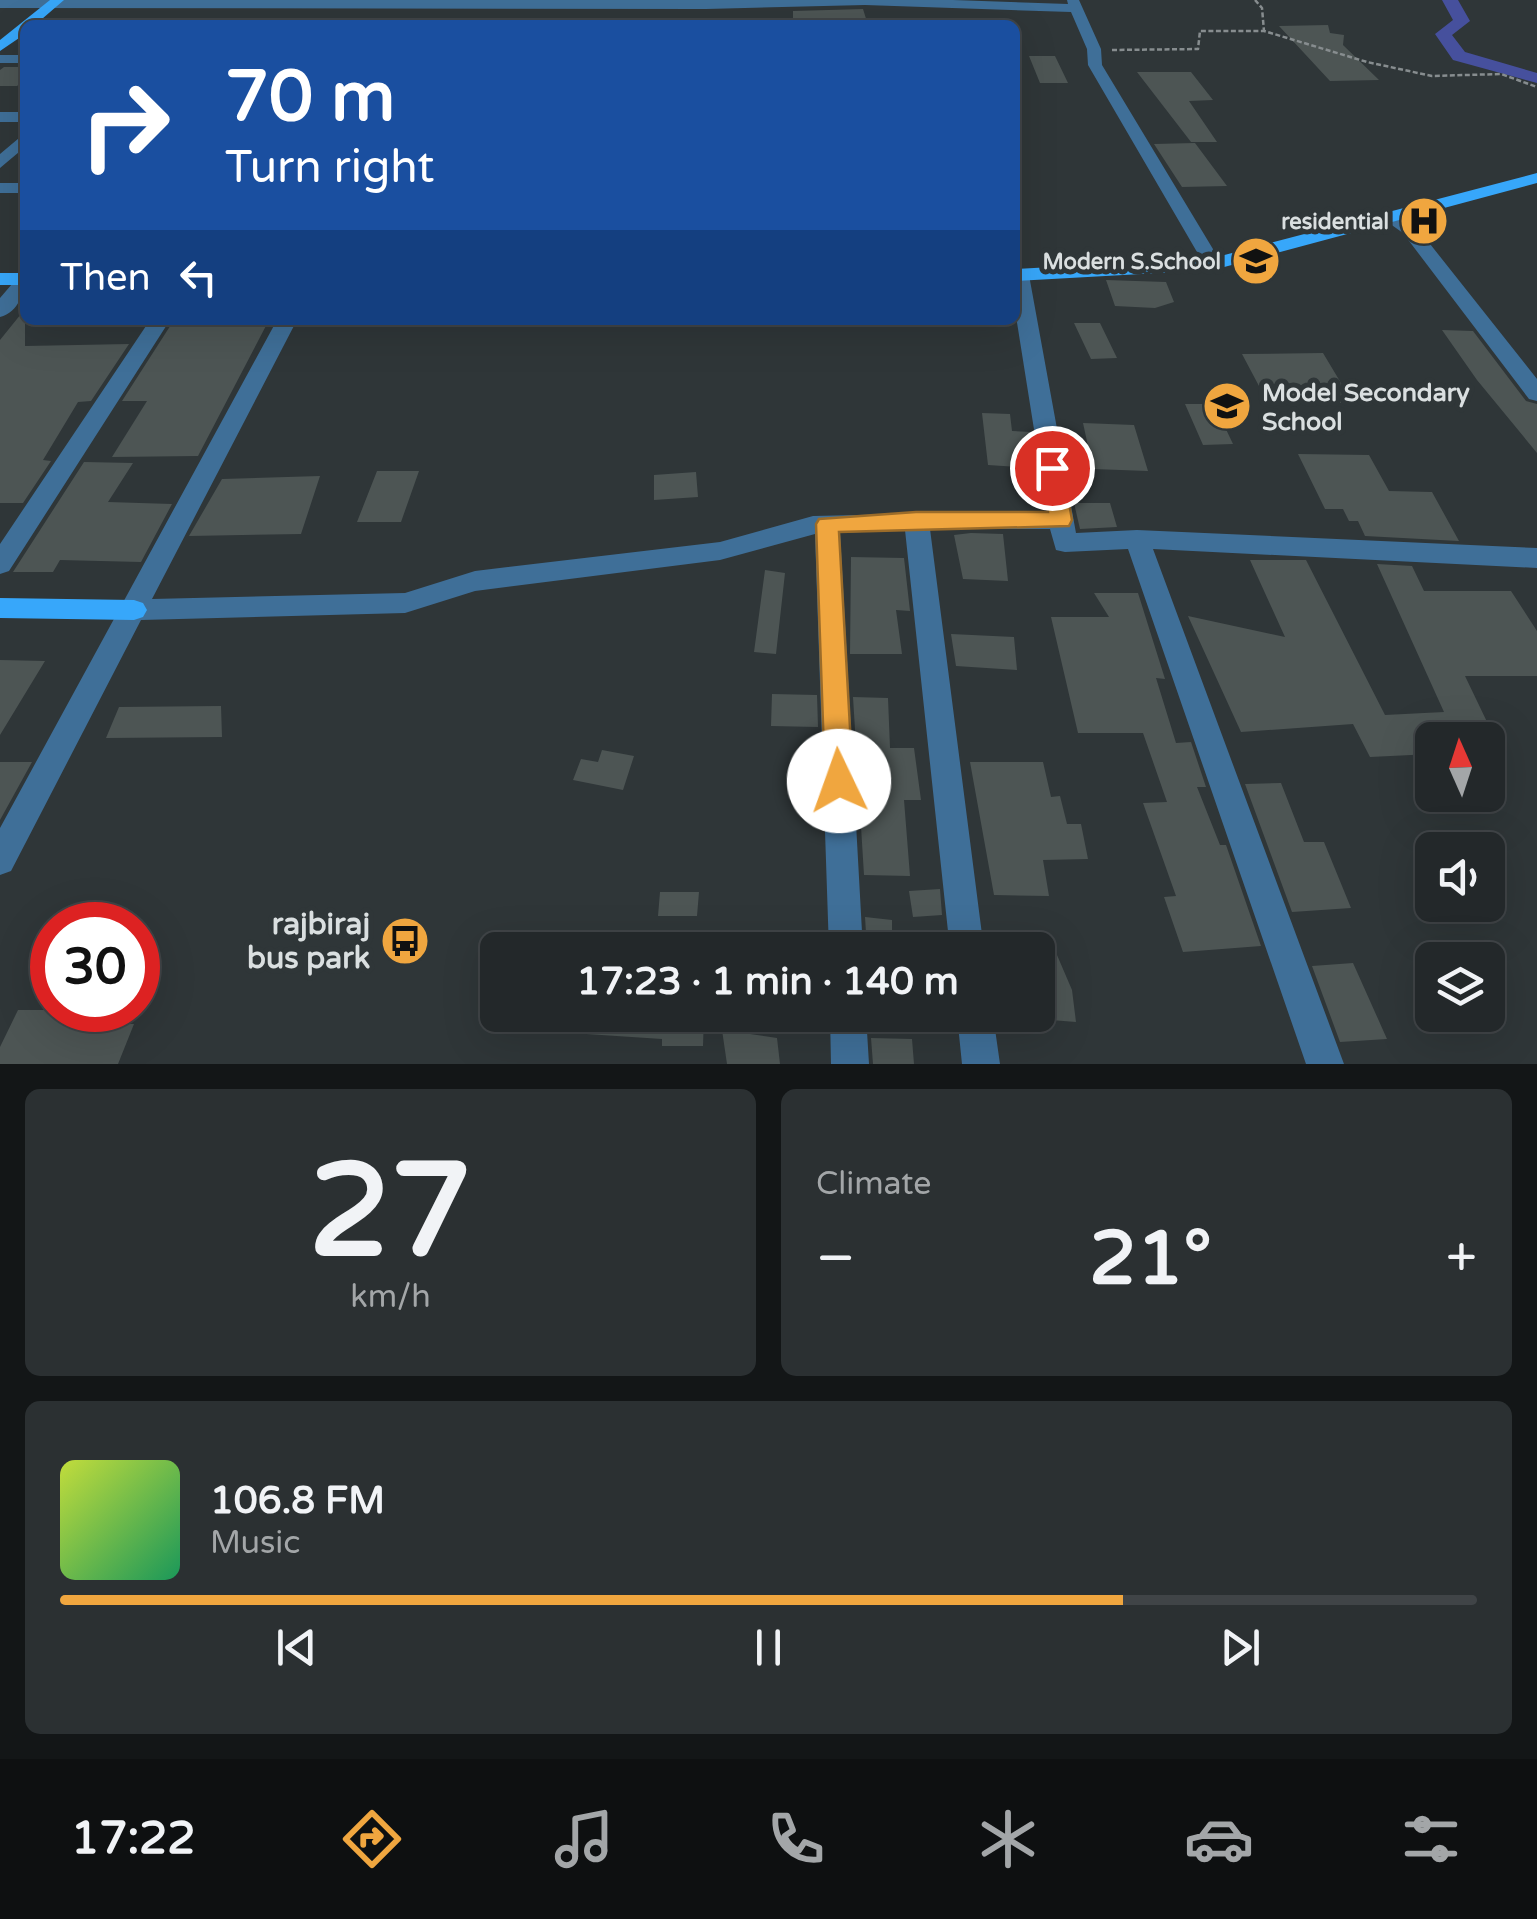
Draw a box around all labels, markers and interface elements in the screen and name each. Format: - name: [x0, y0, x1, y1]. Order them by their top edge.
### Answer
- text: 70 m: [225, 56, 395, 140]
- icon: right: [60, 60, 190, 190]
- text: Turn right: [225, 141, 434, 195]
- hospital icon: residential: [1398, 195, 1450, 247]
- place label: residential: [1281, 209, 1389, 235]
- school or university icon: Modern S.School: [1230, 235, 1282, 287]
- place label: Modern S.School: [1043, 249, 1221, 275]
- icon: left: [171, 250, 226, 305]
- text: Then: [60, 255, 151, 301]
- place label: Model Secondary School: [1262, 378, 1470, 437]
- school or university icon: Model Secondary School: [1201, 380, 1253, 432]
- pin: [1010, 426, 1095, 511]
- icon: arrive: [1025, 441, 1080, 496]
- north arrow: [1415, 722, 1505, 812]
- map controls: [1415, 722, 1505, 1032]
- position arrow: [787, 729, 891, 833]
- button: sound: [1415, 832, 1505, 922]
- speed limit sign: 30: [30, 902, 160, 1032]
- place label: rajbiraj bus park: [247, 906, 370, 977]
- bus stop icon: rajbiraj bus park: [379, 915, 431, 967]
- button: layers: [1415, 942, 1505, 1032]
- text: 17:23 · 1 min · 140 m: [576, 959, 959, 1005]
- text: 27: [309, 1135, 472, 1291]
- text: Climate: [816, 1165, 931, 1203]
- text: 21°: [1089, 1214, 1212, 1304]
- text: −: [816, 1226, 855, 1292]
- text: +: [1446, 1226, 1477, 1292]
- text: km/h: [350, 1278, 431, 1316]
- text: 106.8 FM: [210, 1478, 385, 1524]
- text: Music: [210, 1524, 300, 1562]
- icon: previous: [269, 1620, 324, 1675]
- icon: pause: [741, 1620, 796, 1675]
- icon: next: [1213, 1620, 1268, 1675]
- icon: directions: [337, 1804, 407, 1874]
- icon: music: [549, 1804, 619, 1874]
- icon: phone: [761, 1804, 831, 1874]
- icon: climate: [973, 1804, 1043, 1874]
- icon: car: [1184, 1804, 1254, 1874]
- icon: filters: [1396, 1804, 1466, 1874]
- text: 17:22: [71, 1812, 196, 1866]

